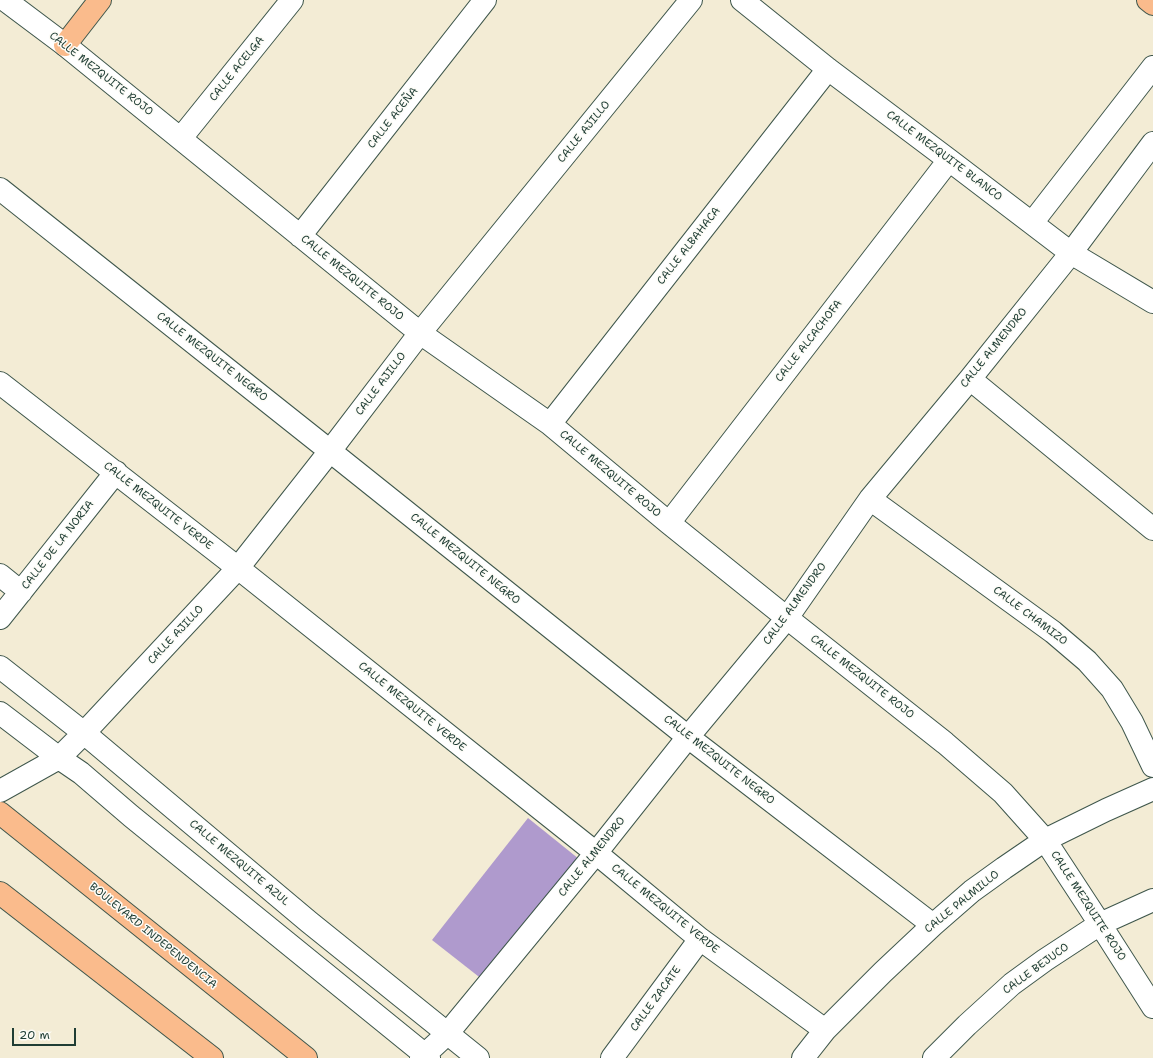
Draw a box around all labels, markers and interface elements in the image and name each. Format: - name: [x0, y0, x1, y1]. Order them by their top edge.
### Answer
- street label: CALLE MEZQUITE ROJO: [46, 29, 156, 119]
- street label: CALLE ACELGA: [207, 34, 267, 104]
- street label: CALLE ACEÑA: [365, 85, 421, 151]
- street label: CALLE AJILLO: [555, 98, 613, 166]
- street label: CALLE MEZQUITE BLANCO: [883, 108, 1005, 204]
- street label: CALLE ALBAHACA: [655, 205, 723, 287]
- street label: CALLE MEZQUITE ROJO: [298, 232, 406, 324]
- street label: CALLE ALCACHOFA: [773, 297, 845, 385]
- street label: CALLE ALMENDRO: [958, 305, 1030, 391]
- street label: CALLE MEZQUITE NEGRO: [154, 310, 270, 404]
- street label: CALLE AJILLO: [353, 350, 409, 418]
- street label: CALLE MEZQUITE ROJO: [557, 428, 663, 520]
- street label: CALLE MEZQUITE VERDE: [101, 459, 215, 553]
- street label: CALLE DE LA NORIA: [19, 498, 97, 592]
- street label: CALLE MEZQUITE NEGRO: [407, 511, 523, 607]
- street label: CALLE ALMENDRO: [761, 560, 829, 648]
- street label: CALLE CHAMIZO: [990, 584, 1070, 648]
- street label: CALLE AJILLO: [145, 603, 207, 667]
- street label: CALLE MEZQUITE ROJO: [807, 632, 917, 722]
- street label: CALLE MEZQUITE VERDE: [355, 659, 469, 755]
- street label: CALLE MEZQUITE NEGRO: [661, 713, 777, 807]
- street label: CALLE ALMENDRO: [556, 814, 628, 900]
- street label: CALLE MEZQUITE AZUL: [186, 817, 292, 909]
- street label: CALLE MEZQUITE ROJO: [1048, 849, 1128, 963]
- street label: CALLE MEZQUITE VERDE: [608, 861, 722, 957]
- street label: CALLE PALMILLO: [922, 868, 1002, 936]
- street label: BOULEVARD INDEPENDENCIA: [87, 880, 219, 992]
- street label: CALLE BEJUCO: [1000, 941, 1072, 997]
- street label: CALLE ZACATE: [628, 964, 684, 1034]
- scale bar: [14, 1020, 78, 1046]
- text: 20 m: [19, 1027, 50, 1043]

